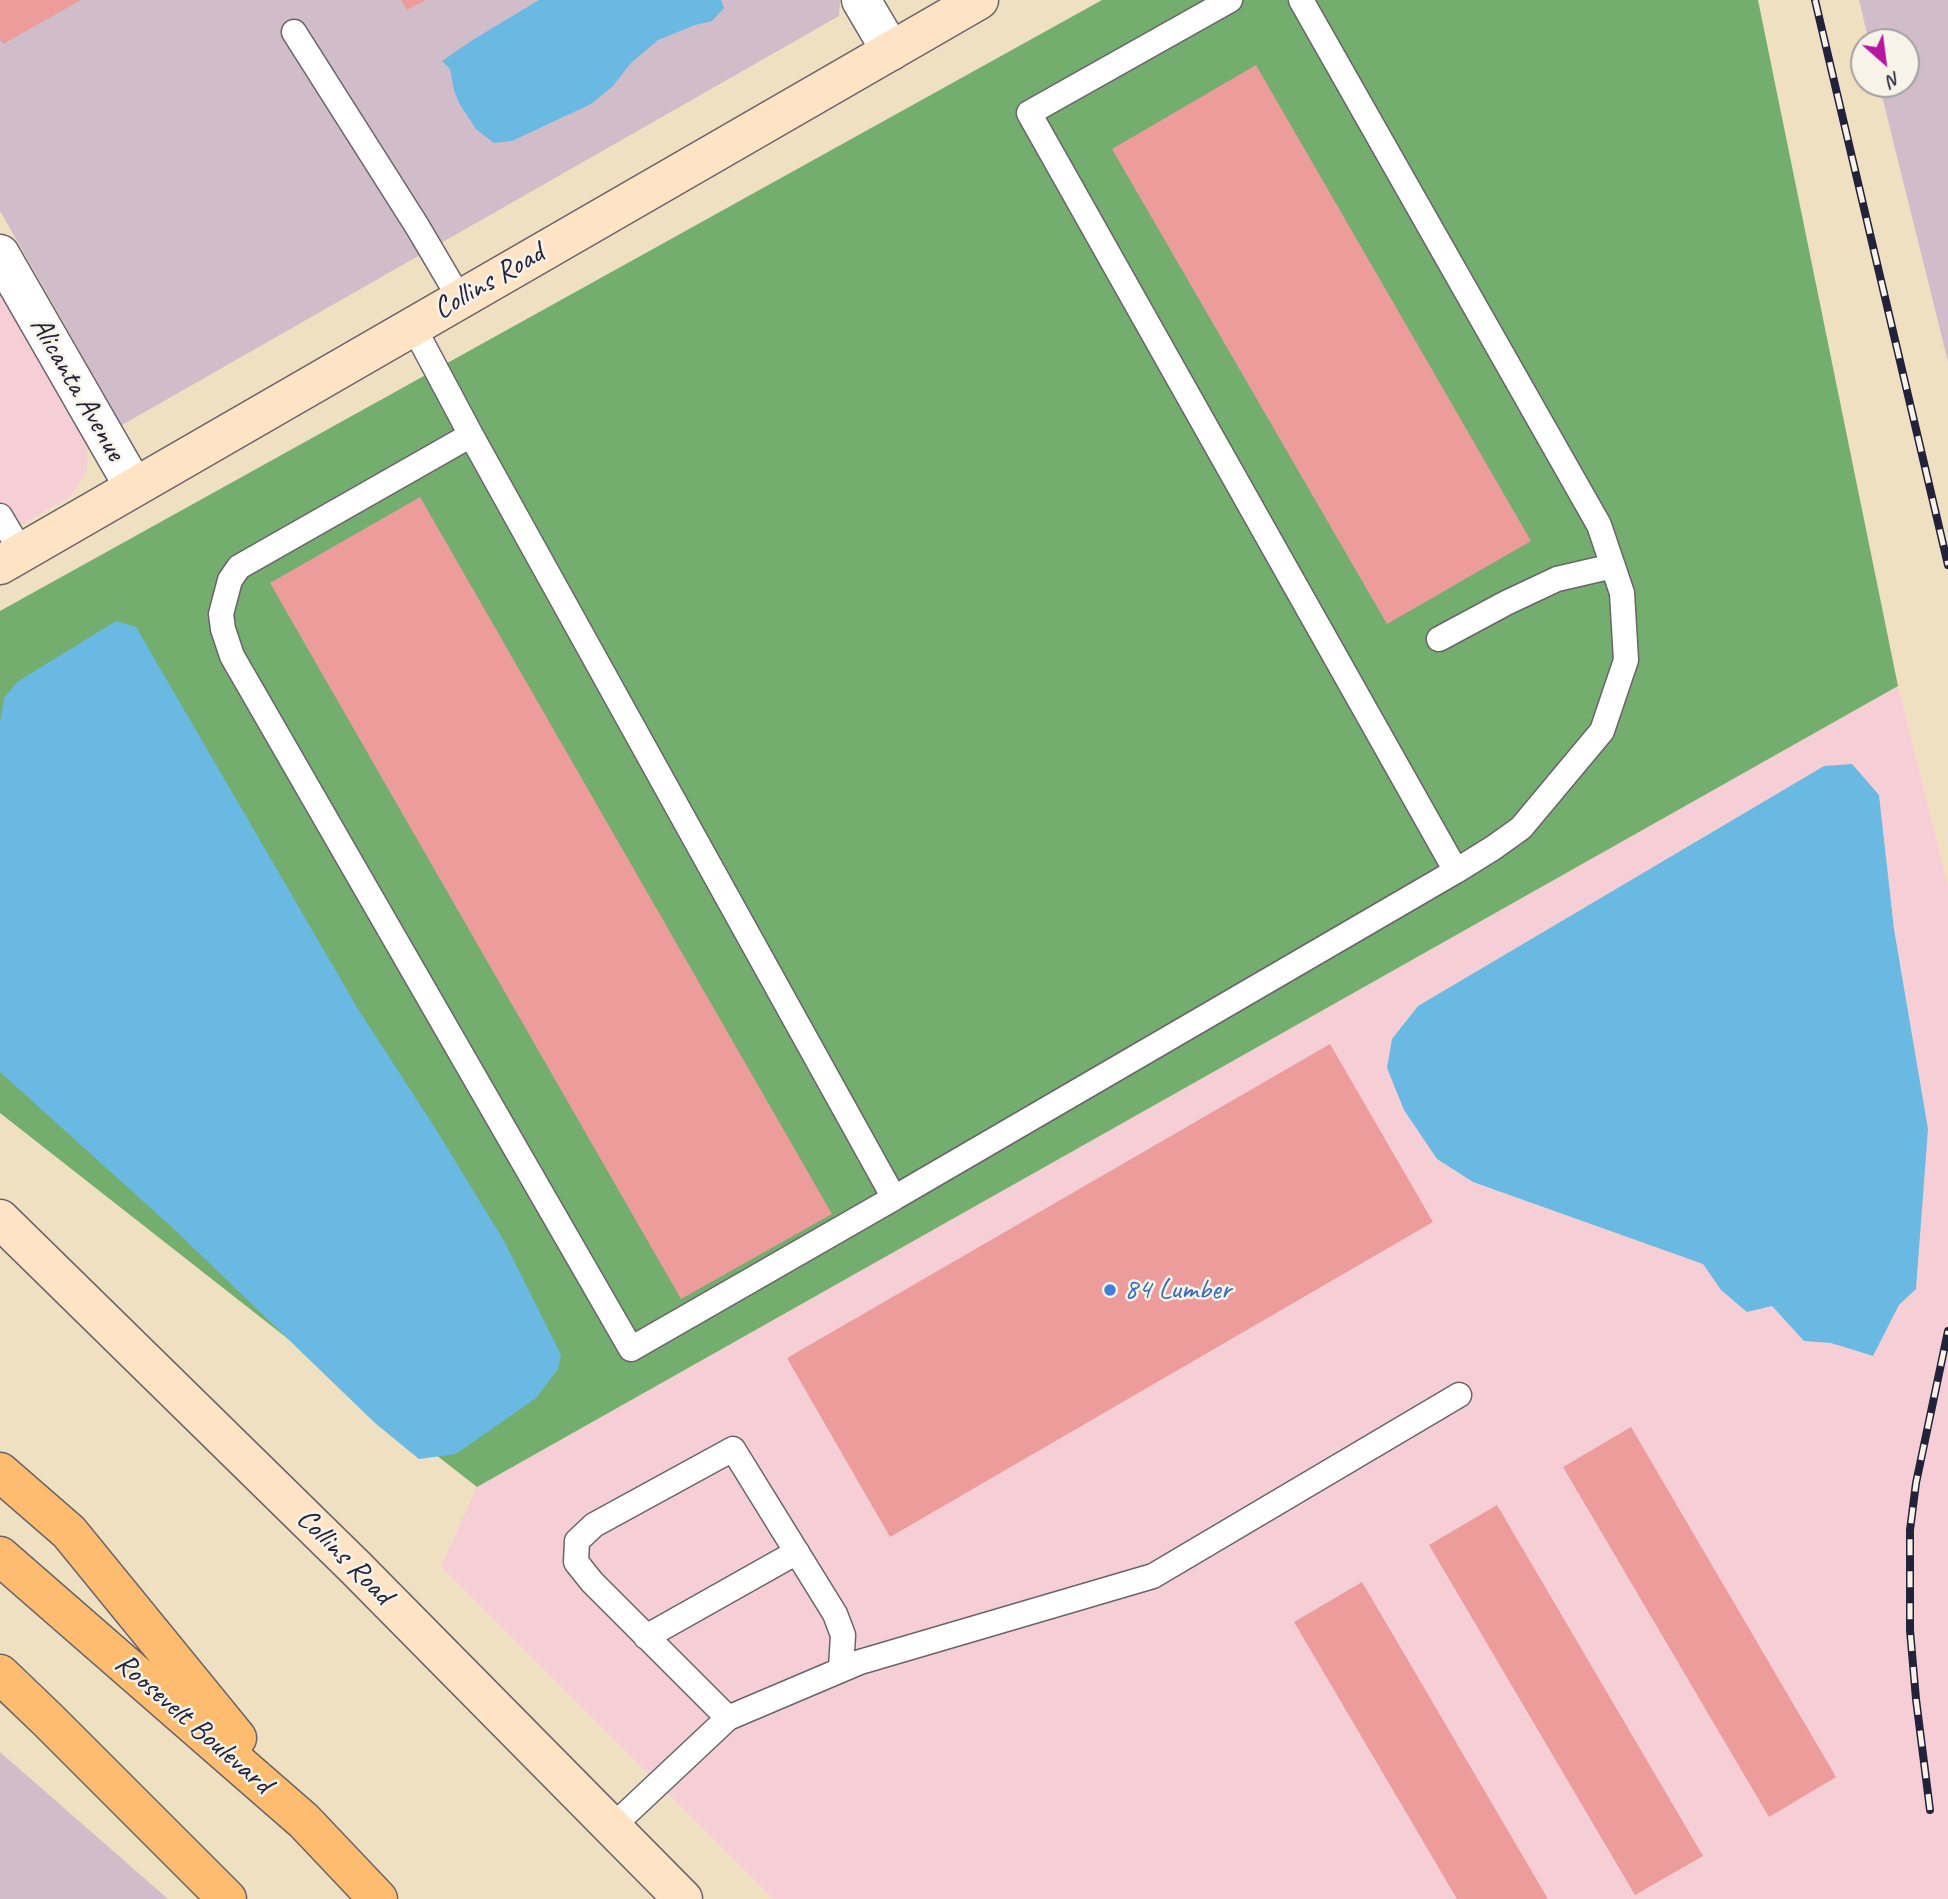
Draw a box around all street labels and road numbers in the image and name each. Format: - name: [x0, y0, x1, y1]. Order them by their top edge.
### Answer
- street label: Collins Road: [427, 236, 551, 328]
- street label: Alicanta Avenue: [21, 311, 133, 467]
- street label: Collins Road: [288, 1501, 400, 1613]
- street label: Roosevelt Boulevard: [107, 1646, 279, 1802]

